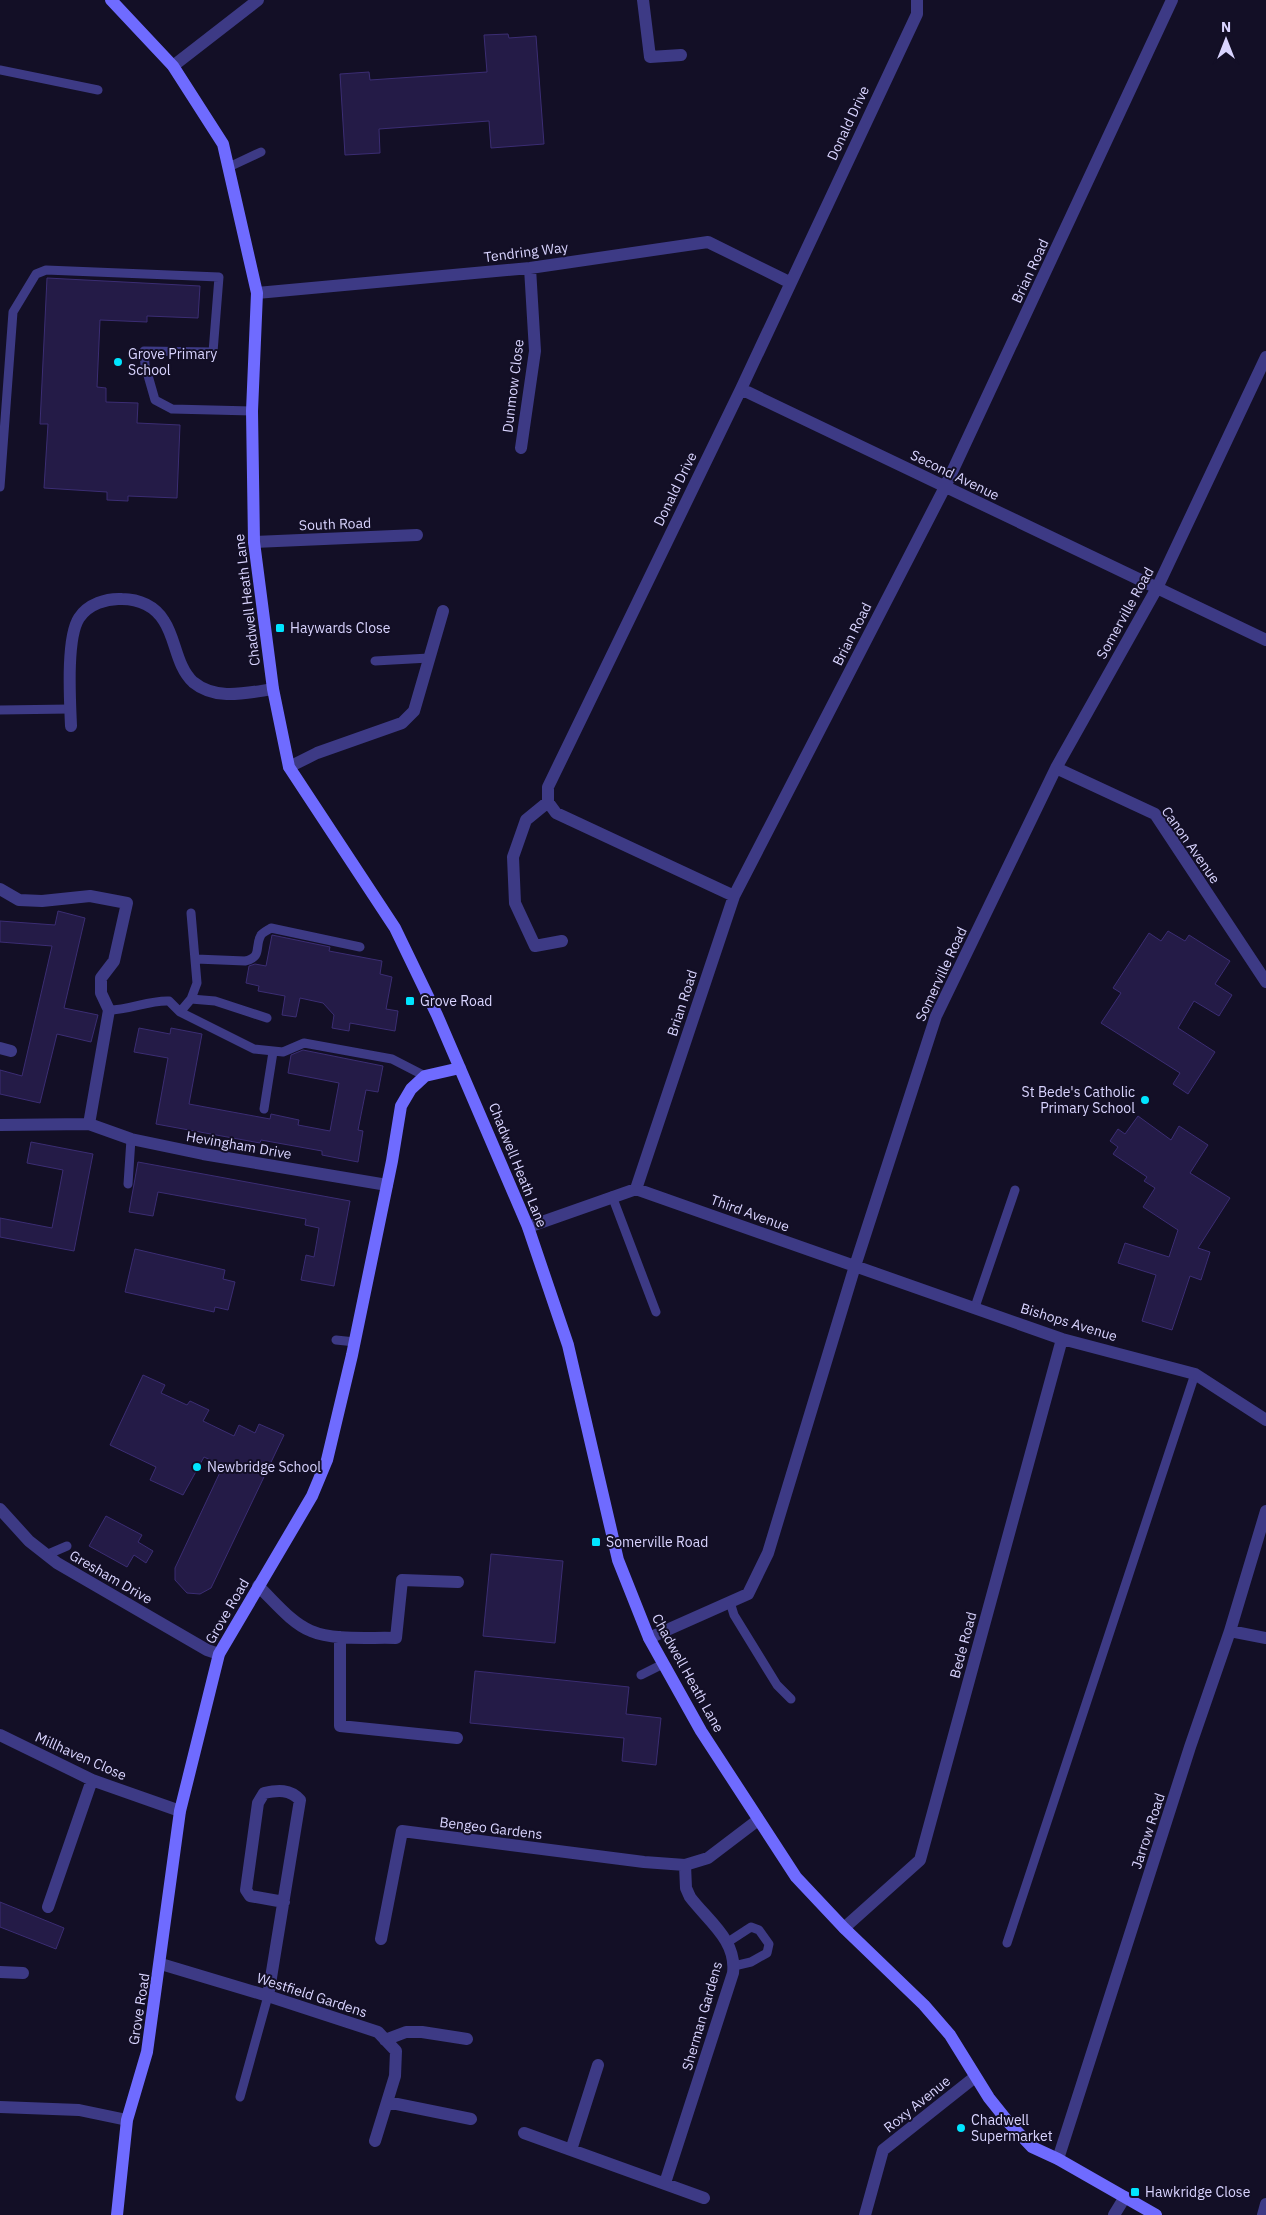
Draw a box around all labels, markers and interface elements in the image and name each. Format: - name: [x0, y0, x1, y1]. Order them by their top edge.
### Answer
- north arrow: [1201, 15, 1251, 65]
- text: N: [1221, 18, 1231, 36]
- street label: Donald Drive: [823, 82, 873, 163]
- street label: Brian Road: [1007, 236, 1053, 306]
- street label: Tendring Way: [483, 238, 569, 266]
- street label: Dunmow Close: [498, 338, 528, 434]
- place label: Grove Primary School: [128, 345, 217, 379]
- marker: Grove Primary School: [112, 356, 124, 368]
- street label: Second Avenue: [908, 446, 1003, 504]
- street label: Donald Drive: [649, 449, 701, 529]
- street label: South Road: [299, 514, 371, 534]
- street label: Chadwell Heath Lane: [230, 533, 264, 667]
- street label: Somerville Road: [1092, 564, 1158, 662]
- street label: Brian Road: [828, 599, 876, 669]
- place label: Haywards Close: [290, 619, 391, 637]
- marker: Haywards Close: [274, 622, 286, 634]
- street label: Canon Avenue: [1158, 803, 1224, 887]
- street label: Somerville Road: [911, 924, 971, 1024]
- street label: Brian Road: [663, 968, 701, 1038]
- place label: Grove Road: [420, 992, 492, 1010]
- marker: Grove Road: [404, 995, 416, 1007]
- place label: St Bede's Catholic Primary School: [1022, 1083, 1135, 1117]
- marker: St Bede's Catholic Primary School: [1139, 1094, 1151, 1106]
- street label: Chadwell Heath Lane: [485, 1100, 551, 1230]
- street label: Hevingham Drive: [185, 1127, 293, 1163]
- street label: Third Avenue: [708, 1190, 792, 1236]
- street label: Bishops Avenue: [1018, 1299, 1120, 1345]
- place label: Newbridge School: [207, 1458, 321, 1476]
- marker: Newbridge School: [191, 1461, 203, 1473]
- place label: Somerville Road: [606, 1533, 708, 1551]
- marker: Somerville Road: [590, 1536, 602, 1548]
- street label: Gresham Drive: [66, 1546, 156, 1608]
- street label: Grove Road: [201, 1575, 253, 1647]
- street label: Bede Road: [945, 1610, 981, 1680]
- street label: Chadwell Heath Lane: [648, 1611, 728, 1736]
- street label: Millhaven Close: [32, 1728, 130, 1784]
- street label: Jarrow Road: [1127, 1791, 1169, 1871]
- street label: Bengeo Gardens: [438, 1813, 544, 1843]
- street label: Sherman Gardens: [678, 1959, 726, 2073]
- street label: Westfield Gardens: [254, 1969, 370, 2021]
- street label: Grove Road: [124, 1972, 154, 2046]
- street label: Roxy Avenue: [880, 2071, 954, 2136]
- place label: Chadwell Supermarket: [971, 2111, 1053, 2145]
- marker: Chadwell Supermarket: [955, 2122, 967, 2134]
- place label: Hawkridge Close: [1145, 2183, 1251, 2201]
- marker: Hawkridge Close: [1129, 2186, 1141, 2198]

